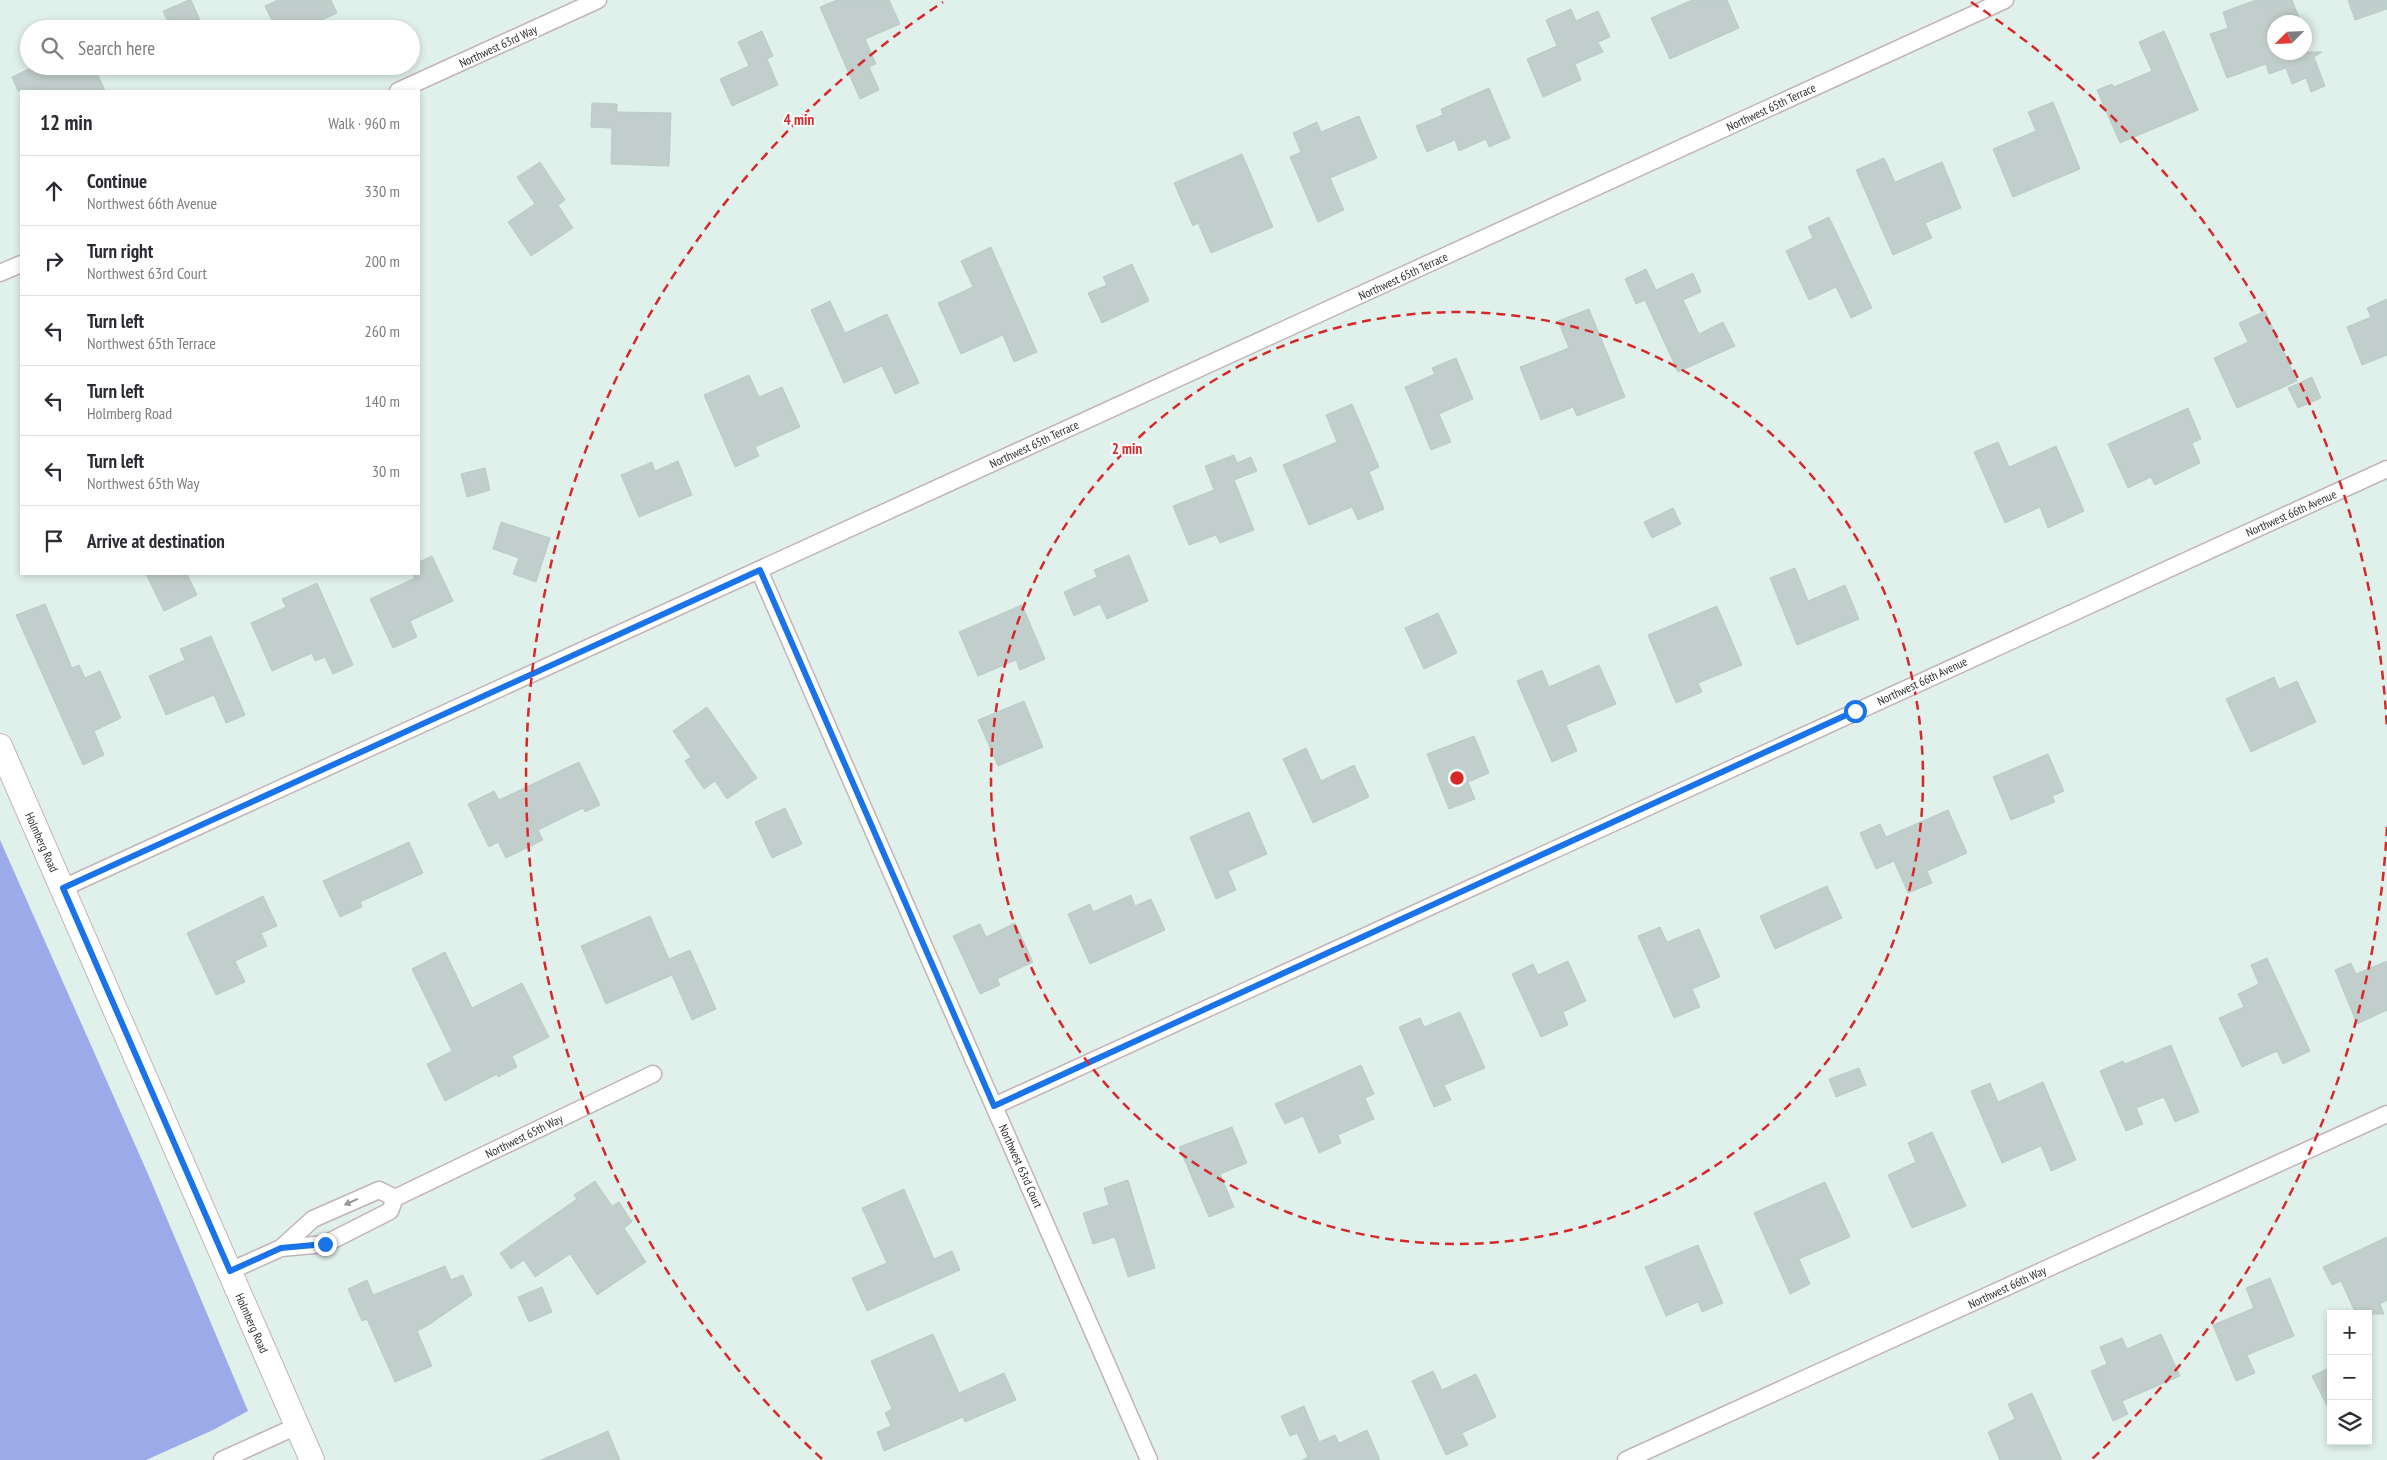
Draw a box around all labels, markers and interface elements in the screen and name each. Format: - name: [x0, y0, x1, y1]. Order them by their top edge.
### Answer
- north arrow: [2267, 15, 2312, 60]
- search box: [20, 20, 420, 75]
- street label: Northwest 63rd Way: [457, 21, 540, 71]
- icon: search: [38, 34, 66, 62]
- text: Search here: [78, 36, 155, 60]
- street label: Northwest 65th Terrace: [1724, 80, 1818, 134]
- text: 12 min: [40, 109, 92, 136]
- text: 4 min: [784, 110, 814, 129]
- text: Walk · 960 m: [328, 113, 400, 133]
- text: Continue: [87, 169, 147, 193]
- icon: ahead: [40, 177, 68, 205]
- text: 330 m: [365, 181, 400, 201]
- text: Northwest 66th Avenue: [87, 193, 217, 213]
- text: Turn right: [87, 239, 153, 263]
- icon: right: [40, 247, 68, 275]
- street label: Northwest 65th Terrace: [1356, 249, 1450, 303]
- text: 200 m: [365, 251, 400, 271]
- text: Northwest 63rd Court: [87, 263, 207, 283]
- text: Turn left: [87, 309, 144, 333]
- icon: left: [40, 317, 68, 345]
- text: 260 m: [365, 321, 400, 341]
- text: Northwest 65th Terrace: [87, 333, 216, 353]
- text: Turn left: [87, 379, 144, 403]
- icon: left: [40, 387, 68, 415]
- text: 140 m: [365, 391, 400, 411]
- text: Holmberg Road: [87, 403, 172, 423]
- street label: Northwest 65th Terrace: [987, 417, 1081, 471]
- text: 2 min: [1112, 439, 1142, 458]
- text: Turn left: [87, 449, 144, 473]
- icon: left: [40, 457, 68, 485]
- text: 30 m: [372, 461, 400, 481]
- text: Northwest 65th Way: [87, 473, 199, 493]
- street label: Northwest 66th Avenue: [2243, 486, 2339, 540]
- icon: arrive: [40, 527, 68, 555]
- text: Arrive at destination: [87, 529, 225, 553]
- street label: Northwest 66th Avenue: [1875, 654, 1969, 708]
- route start: [1844, 700, 1867, 723]
- centre of rings: [1448, 769, 1466, 787]
- street label: Holmberg Road: [22, 810, 62, 874]
- street label: Northwest 65th Way: [483, 1111, 566, 1161]
- street label: Northwest 63rd Court: [996, 1122, 1046, 1211]
- one-way arrow: [344, 1199, 358, 1207]
- route end: [314, 1233, 337, 1256]
- street label: Northwest 66th Way: [1966, 1262, 2049, 1312]
- street label: Holmberg Road: [232, 1291, 272, 1355]
- map controls: [2327, 1310, 2372, 1445]
- button: +: [2327, 1310, 2372, 1355]
- button: −: [2327, 1355, 2372, 1400]
- button: layers: [2327, 1400, 2372, 1445]

